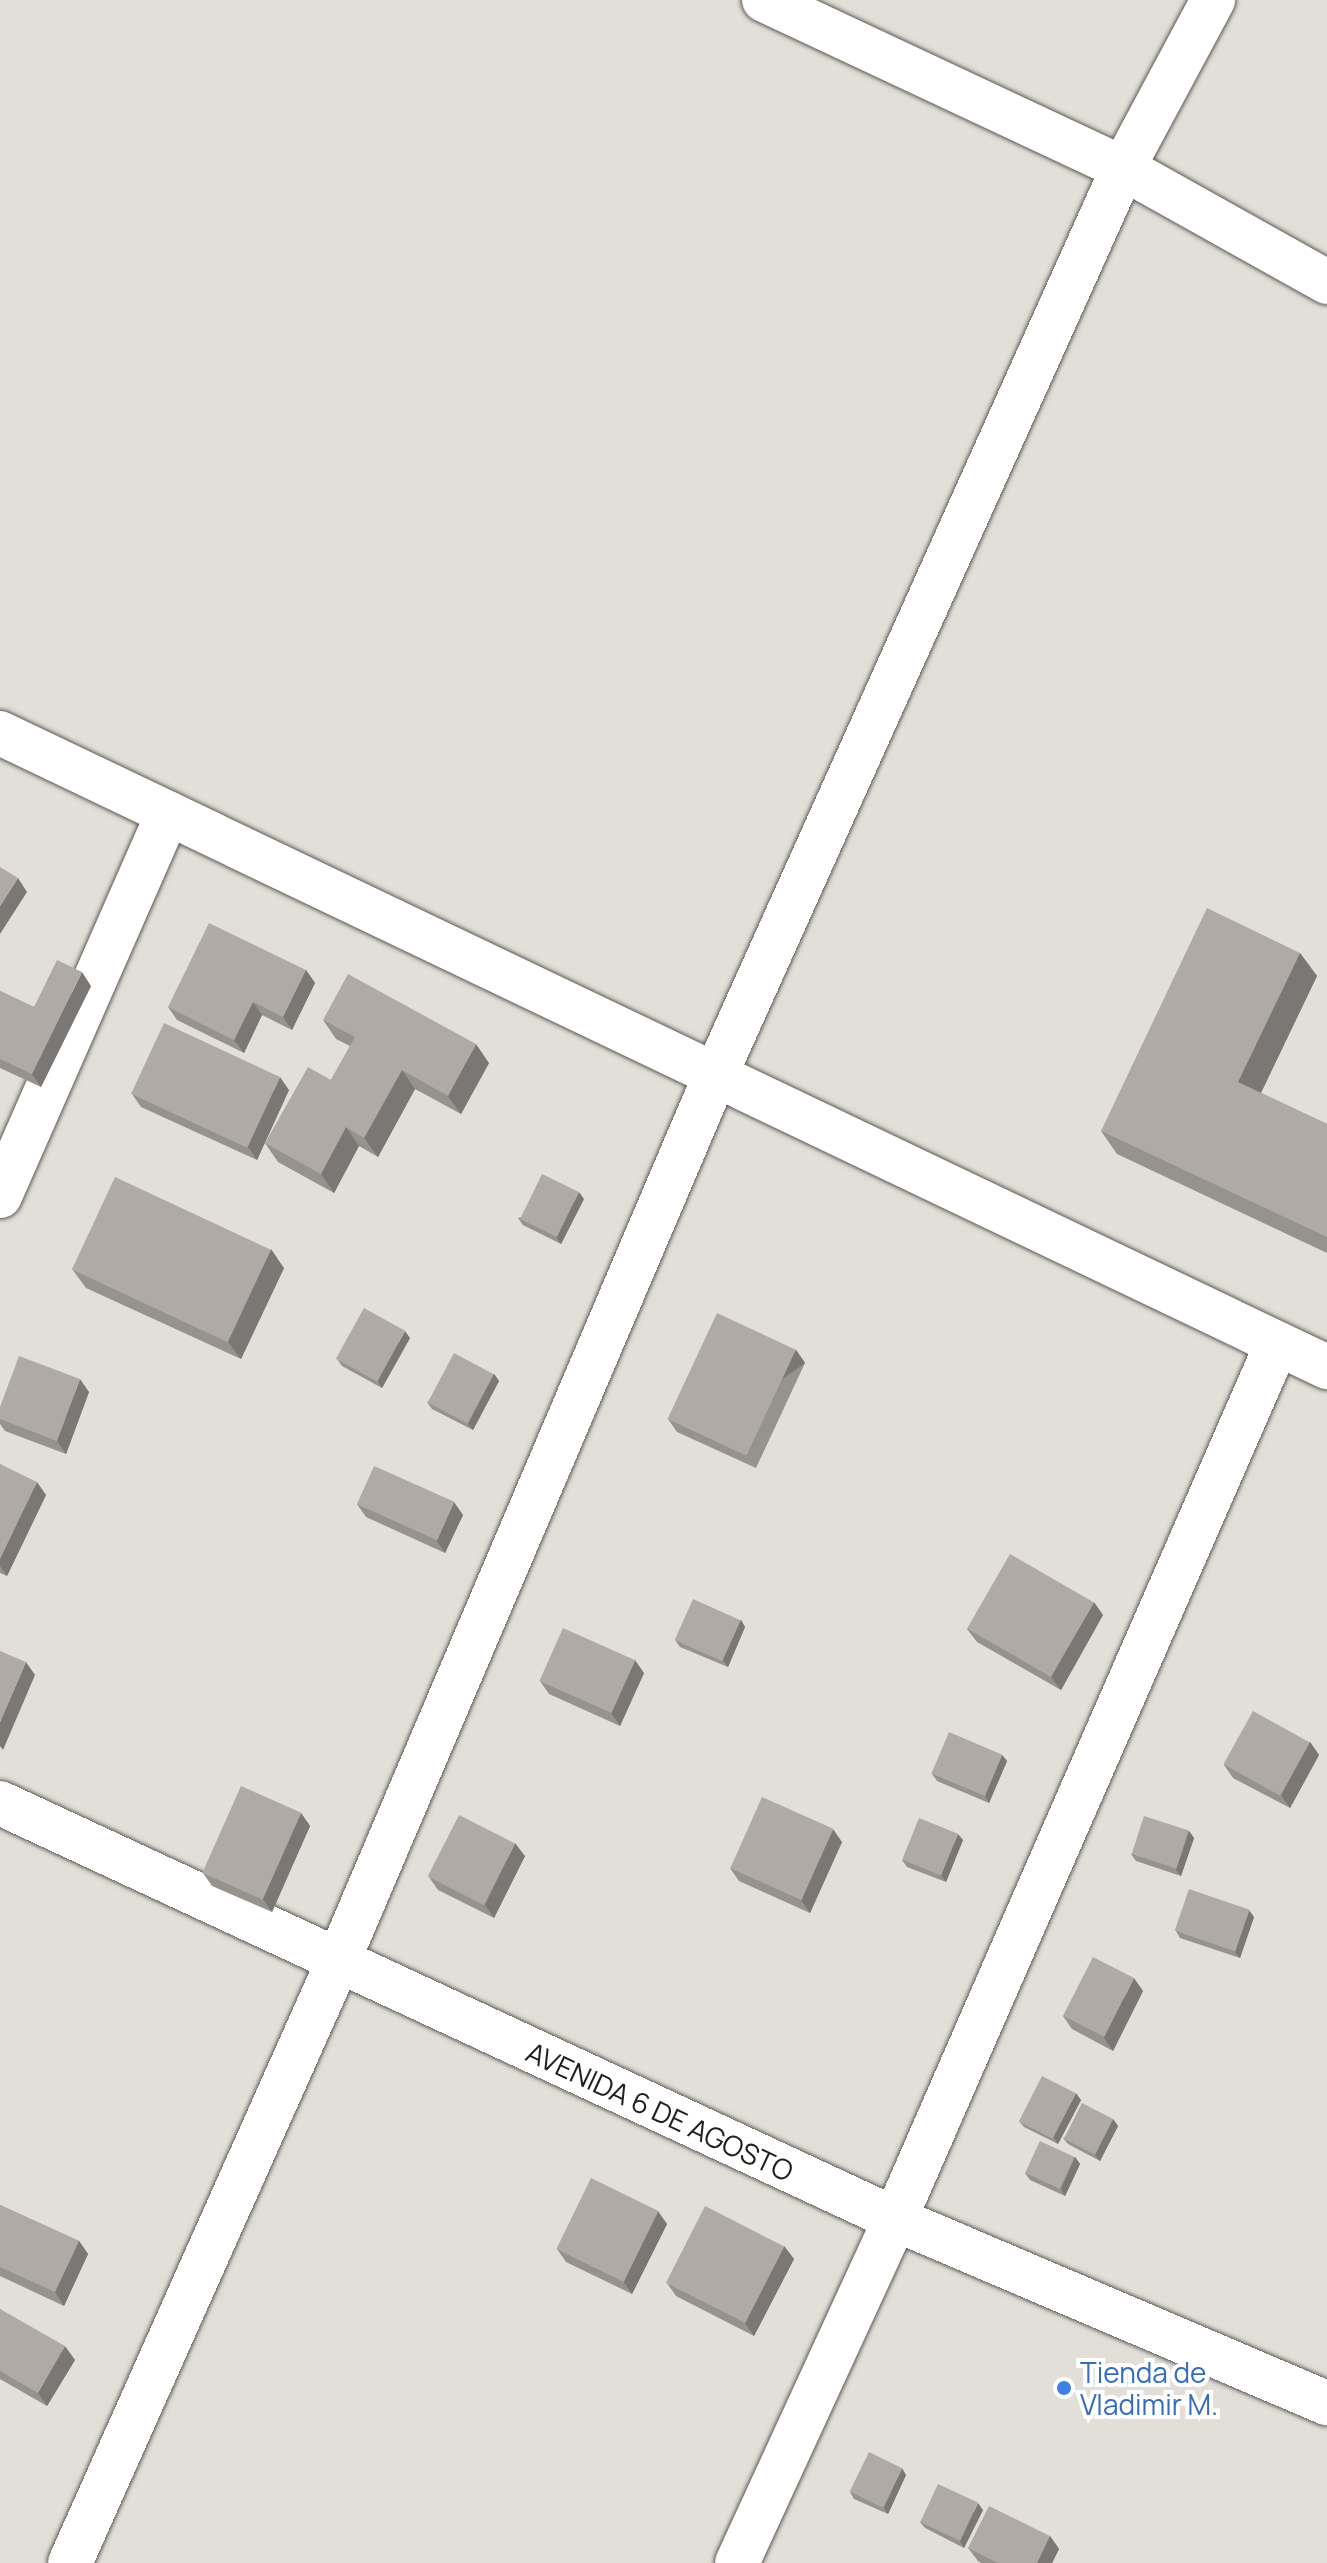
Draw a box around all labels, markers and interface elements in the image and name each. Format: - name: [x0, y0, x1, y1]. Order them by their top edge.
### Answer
- street label: AVENIDA 6 DE AGOSTO: [521, 2034, 799, 2188]
- place label: Tienda de Vladimir M.: [1080, 2355, 1218, 2421]
- marker: Tienda de Vladimir M.: [1055, 2379, 1073, 2397]

